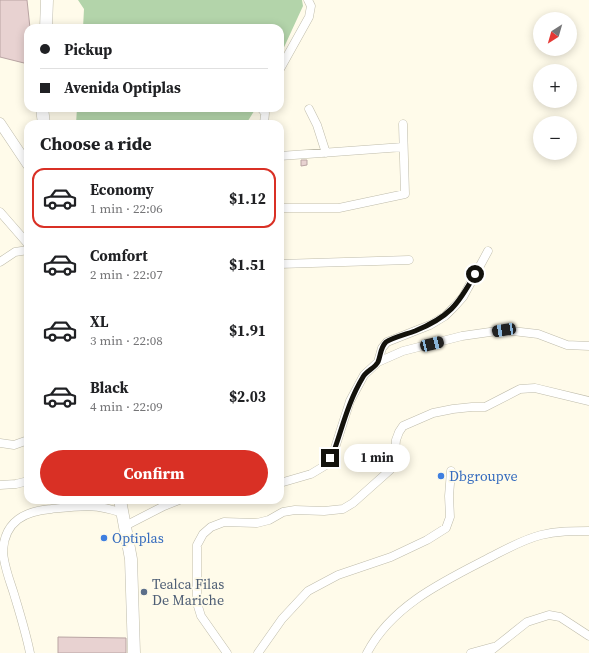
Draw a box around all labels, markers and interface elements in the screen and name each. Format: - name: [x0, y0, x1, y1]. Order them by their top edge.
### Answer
- north arrow: [533, 12, 577, 56]
- map controls: [533, 12, 577, 160]
- text: Pickup: [64, 39, 112, 60]
- button: +: [533, 64, 577, 108]
- text: Avenida Optiplas: [64, 77, 181, 98]
- button: −: [533, 116, 577, 160]
- text: Choose a ride: [40, 131, 152, 156]
- text: Economy: [90, 179, 154, 200]
- icon: car: [42, 180, 78, 216]
- text: $1.12: [229, 188, 266, 209]
- text: 1 min · 22:06: [90, 200, 163, 217]
- text: Comfort: [90, 245, 148, 266]
- icon: car: [42, 246, 78, 282]
- text: $1.51: [229, 254, 266, 275]
- route start: [466, 265, 484, 283]
- text: 2 min · 22:07: [90, 266, 163, 283]
- text: XL: [90, 311, 109, 332]
- icon: car: [42, 312, 78, 348]
- text: $1.91: [229, 320, 266, 341]
- car: [491, 322, 517, 338]
- text: 3 min · 22:08: [90, 332, 163, 349]
- car: [419, 335, 445, 353]
- text: Black: [90, 377, 129, 398]
- icon: car: [42, 378, 78, 414]
- text: $2.03: [229, 386, 266, 407]
- text: 4 min · 22:09: [90, 398, 163, 415]
- callout: 1 min: [344, 444, 410, 472]
- route end: [321, 449, 339, 467]
- text: 1 min: [360, 449, 394, 466]
- button: Confirm: [40, 450, 268, 496]
- place label: Dbgroupve: [449, 466, 518, 486]
- marker: Dbgroupve: [436, 471, 446, 481]
- place label: Optiplas: [112, 528, 164, 548]
- marker: Optiplas: [99, 533, 109, 543]
- place label: Tealca Filas De Mariche: [152, 574, 224, 610]
- marker: Tealca Filas De Mariche: [139, 587, 149, 597]

